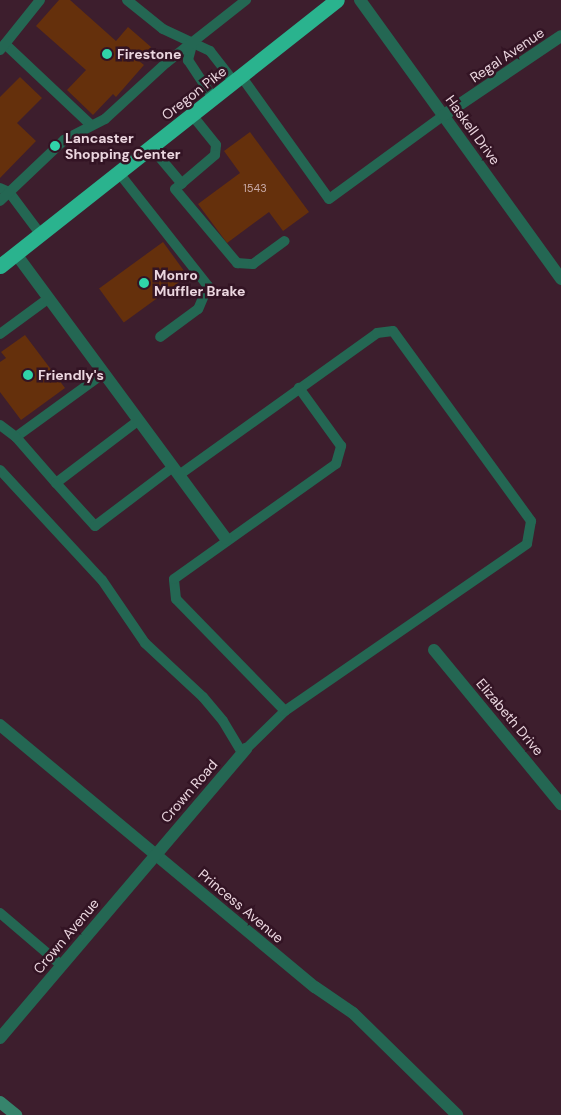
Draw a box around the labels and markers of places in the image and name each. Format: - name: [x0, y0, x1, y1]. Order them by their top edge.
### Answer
- place label: Firestone: [117, 46, 181, 62]
- marker: Firestone: [101, 48, 113, 60]
- place label: Lancaster Shopping Center: [65, 130, 181, 162]
- marker: Lancaster Shopping Center: [49, 140, 61, 152]
- place label: Monro Muffler Brake: [154, 267, 245, 300]
- marker: Monro Muffler Brake: [138, 277, 150, 289]
- place label: Friendly's: [38, 367, 104, 383]
- marker: Friendly's: [22, 369, 34, 381]

